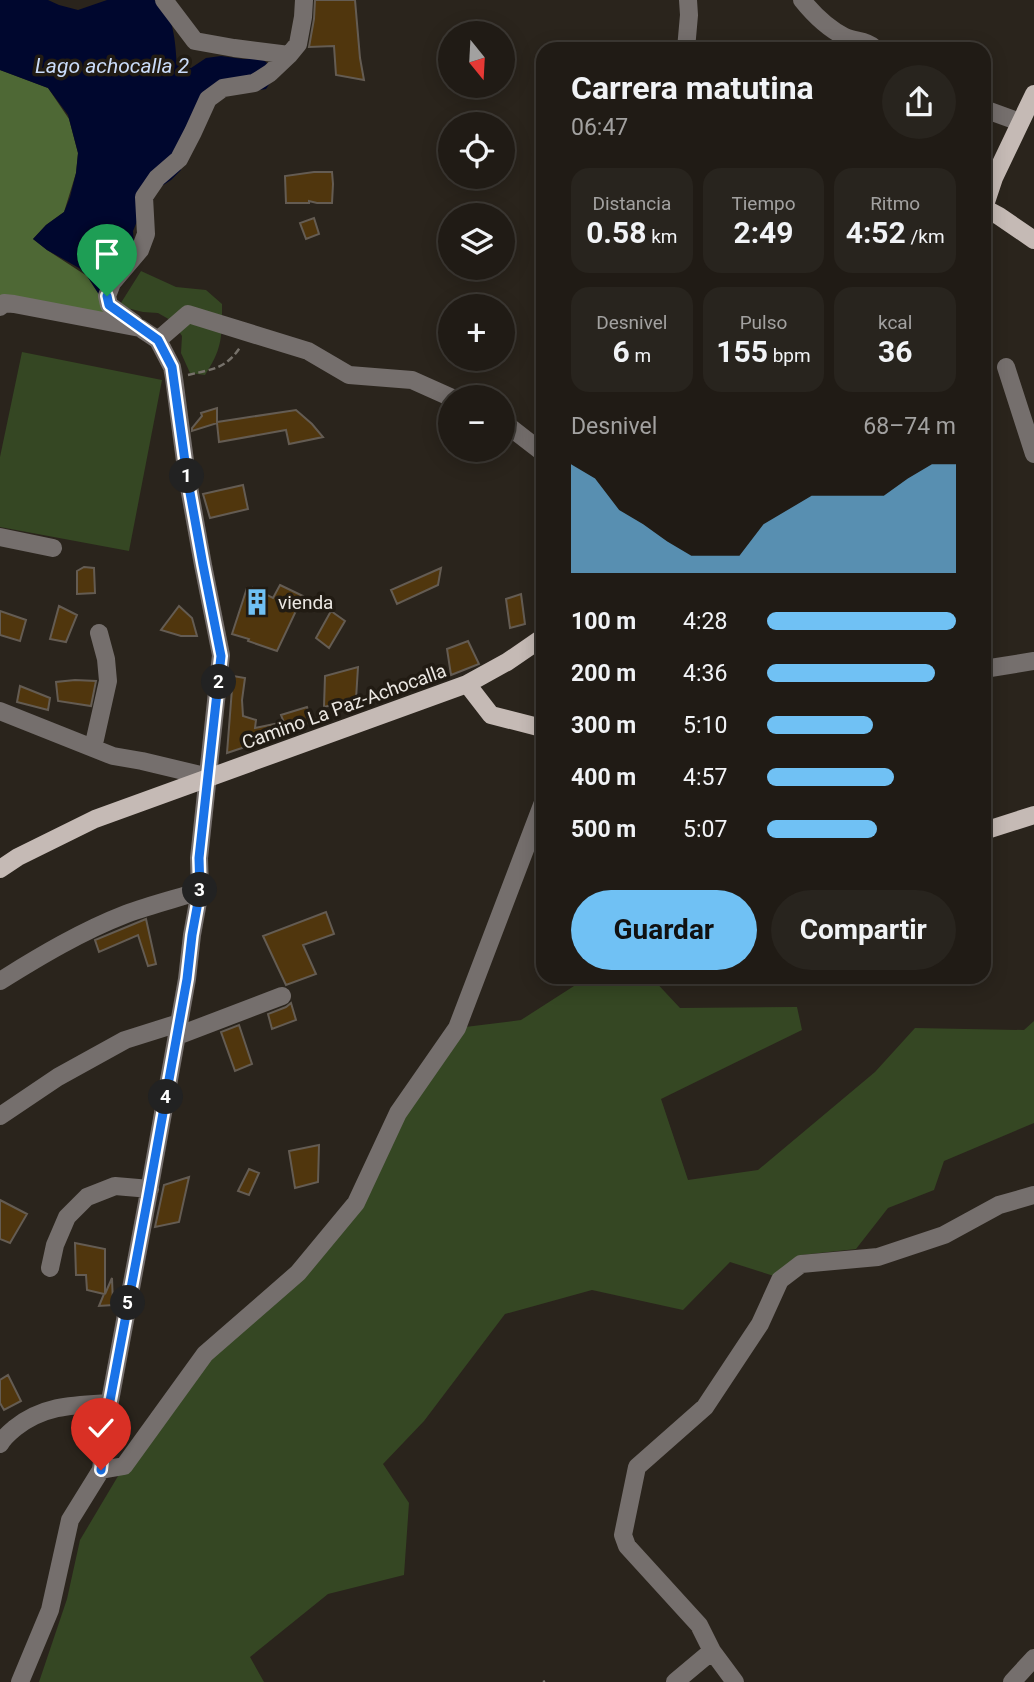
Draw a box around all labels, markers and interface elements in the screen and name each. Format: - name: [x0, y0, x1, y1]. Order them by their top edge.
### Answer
- north arrow: [438, 21, 514, 98]
- map controls: [438, 21, 515, 462]
- water label: Lago achocalla 2: [35, 54, 189, 78]
- button: share: [882, 65, 956, 139]
- text: Carrera matutina: [571, 69, 814, 107]
- button: locate: [438, 112, 515, 189]
- text: 06:47: [571, 114, 628, 141]
- text: Distancia: [592, 192, 671, 215]
- text: Tiempo: [731, 192, 796, 215]
- text: Ritmo: [870, 192, 920, 215]
- button: layers: [438, 203, 515, 280]
- text: 0.58: [586, 215, 646, 250]
- text: 2:49: [733, 215, 794, 250]
- text: 4:52: [846, 215, 906, 250]
- pin: [77, 224, 137, 296]
- text: km: [646, 225, 678, 248]
- text: /km: [906, 225, 945, 248]
- icon: arrive: [88, 235, 126, 273]
- button: +: [438, 294, 515, 371]
- text: Desnivel: [596, 311, 667, 334]
- text: Pulso: [740, 311, 787, 334]
- text: kcal: [878, 311, 912, 334]
- text: 6: [613, 334, 630, 369]
- text: 155: [716, 334, 768, 369]
- text: 36: [878, 334, 912, 369]
- text: m: [630, 344, 651, 367]
- text: bpm: [768, 344, 811, 367]
- button: −: [438, 385, 515, 462]
- text: Desnivel: [571, 413, 657, 440]
- text: 68–74 m: [863, 413, 956, 440]
- pin: 1: [170, 458, 204, 494]
- text: 1: [181, 464, 192, 487]
- building icon: vienda: [242, 587, 272, 617]
- place label: vienda: [278, 591, 333, 614]
- text: 100 m: [571, 608, 636, 635]
- text: 4:28: [683, 608, 727, 635]
- street label: Camino La Paz-Achocalla: [239, 659, 449, 754]
- text: 200 m: [571, 660, 636, 687]
- text: 4:36: [683, 660, 727, 687]
- pin: 2: [202, 664, 236, 700]
- text: 2: [213, 670, 224, 693]
- text: 300 m: [571, 712, 636, 739]
- text: 5:10: [683, 712, 727, 739]
- text: 400 m: [571, 764, 636, 791]
- text: 4:57: [683, 764, 727, 791]
- text: 500 m: [571, 816, 636, 843]
- text: 5:07: [683, 816, 727, 843]
- pin: 3: [182, 872, 218, 908]
- text: 3: [194, 878, 205, 901]
- button: Guardar: [571, 890, 757, 970]
- button: Compartir: [771, 890, 956, 970]
- pin: 4: [148, 1080, 184, 1114]
- text: 4: [160, 1085, 171, 1108]
- pin: 5: [110, 1286, 146, 1320]
- text: 5: [122, 1291, 133, 1314]
- pin: [71, 1398, 131, 1470]
- icon: check: [82, 1409, 120, 1447]

